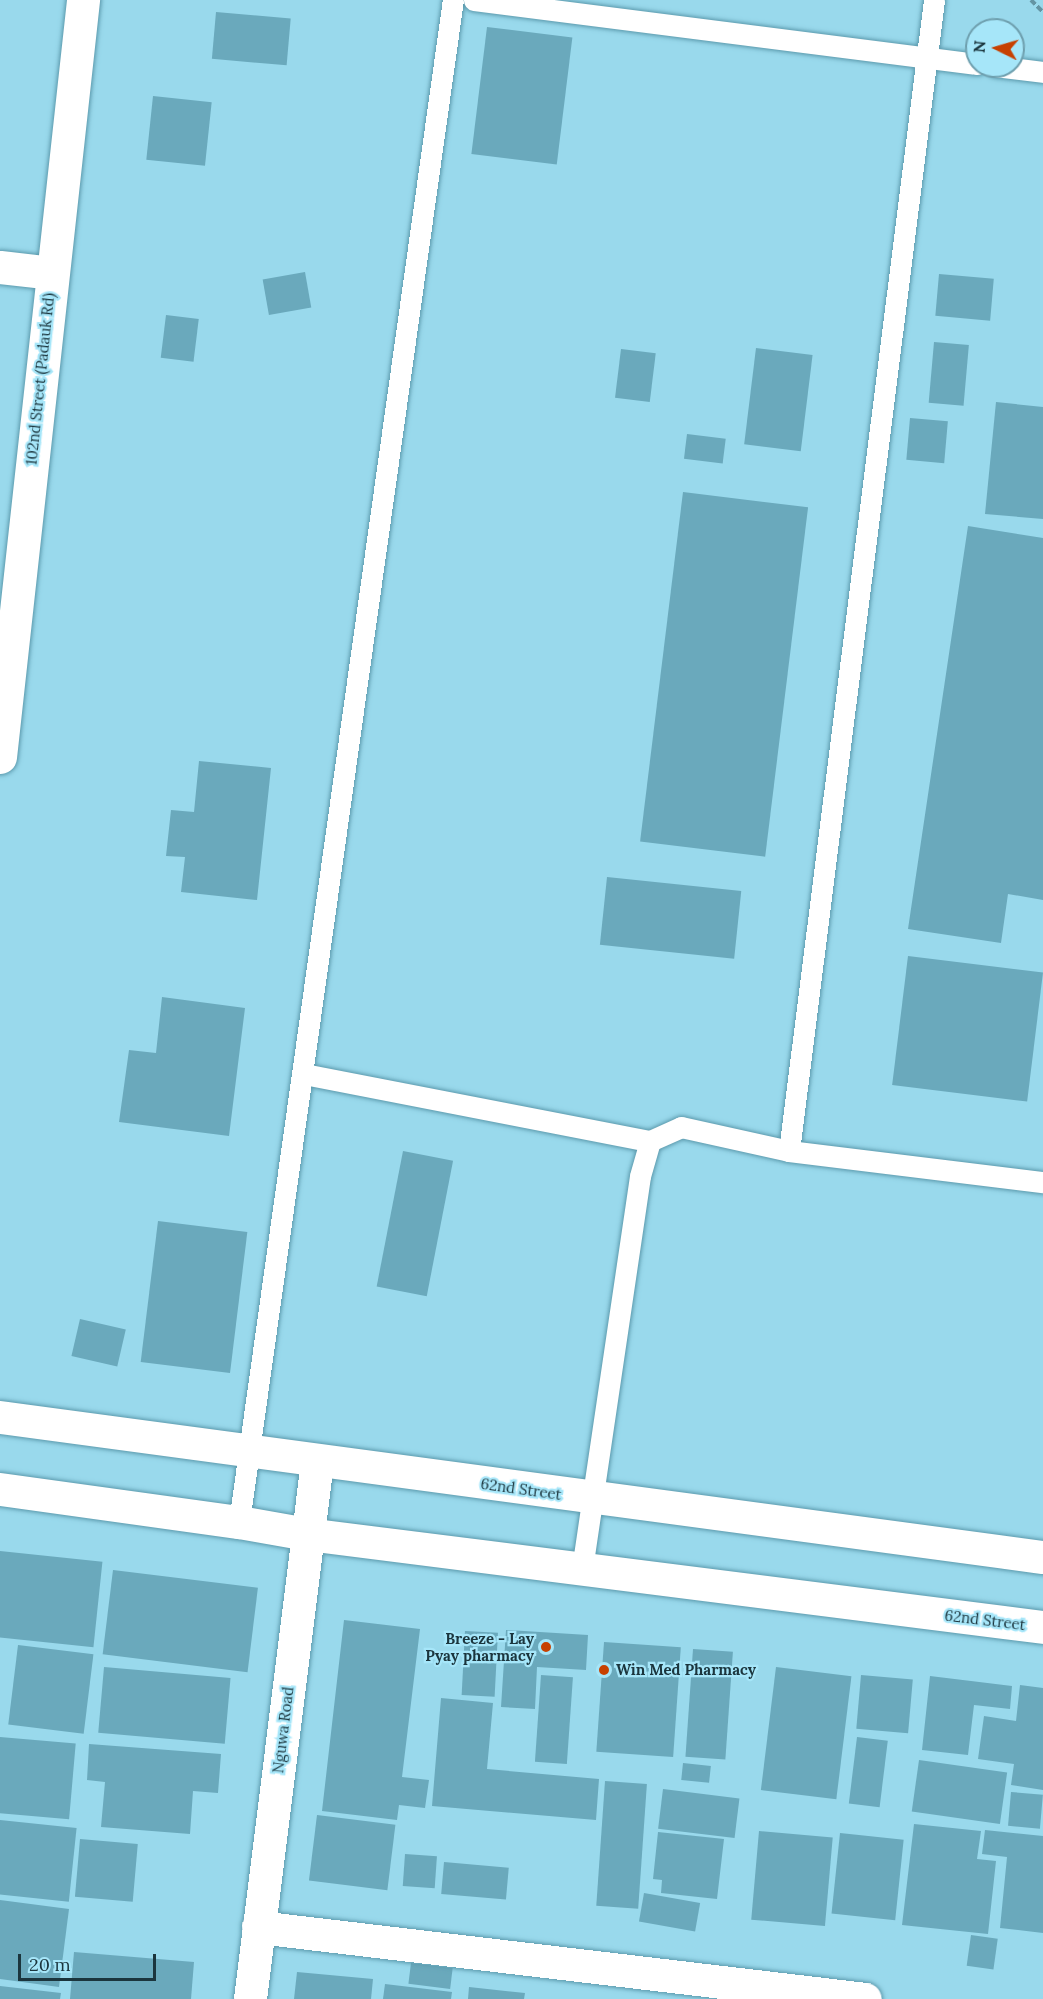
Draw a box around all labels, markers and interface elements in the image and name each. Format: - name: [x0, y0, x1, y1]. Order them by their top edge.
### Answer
- north arrow: [965, 18, 1025, 78]
- text: N: [969, 40, 990, 54]
- street label: 102nd Street (Padauk Rd): [22, 292, 58, 466]
- street label: 62nd Street: [480, 1474, 562, 1504]
- street label: 62nd Street: [944, 1606, 1026, 1634]
- place label: Breeze - Lay Pyay pharmacy: [425, 1629, 534, 1664]
- marker: Breeze - Lay Pyay pharmacy: [539, 1640, 553, 1654]
- place label: Win Med Pharmacy: [616, 1661, 756, 1679]
- marker: Win Med Pharmacy: [597, 1663, 611, 1677]
- street label: Nguwa Road: [269, 1686, 297, 1774]
- scale bar: [21, 1942, 159, 1980]
- text: 20 m: [29, 1953, 71, 1976]

